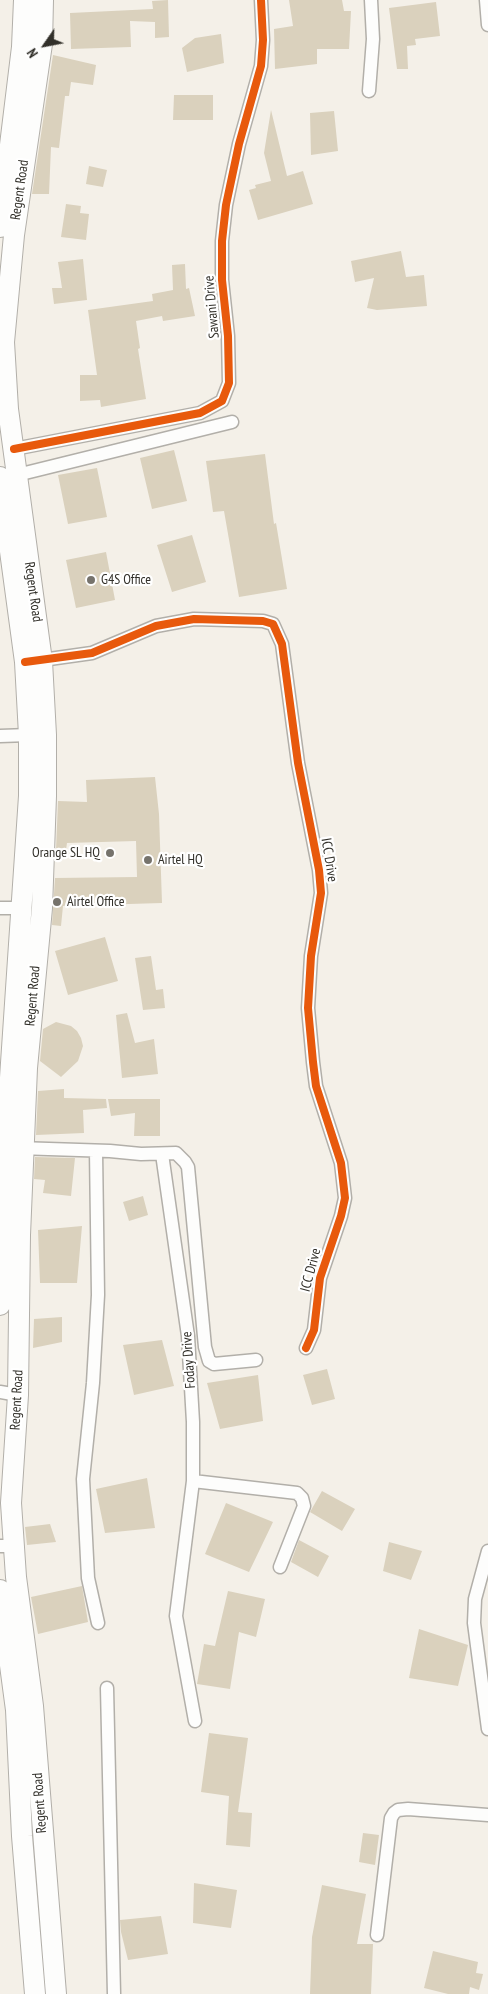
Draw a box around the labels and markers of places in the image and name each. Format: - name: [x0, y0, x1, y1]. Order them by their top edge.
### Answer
- place label: G4S Office: [101, 572, 151, 588]
- marker: G4S Office: [85, 574, 97, 586]
- place label: Orange SL HQ: [32, 845, 100, 861]
- marker: Orange SL HQ: [104, 847, 116, 859]
- place label: Airtel HQ: [158, 852, 203, 868]
- marker: Airtel HQ: [142, 854, 154, 866]
- place label: Airtel Office: [67, 894, 125, 910]
- marker: Airtel Office: [51, 896, 63, 908]

